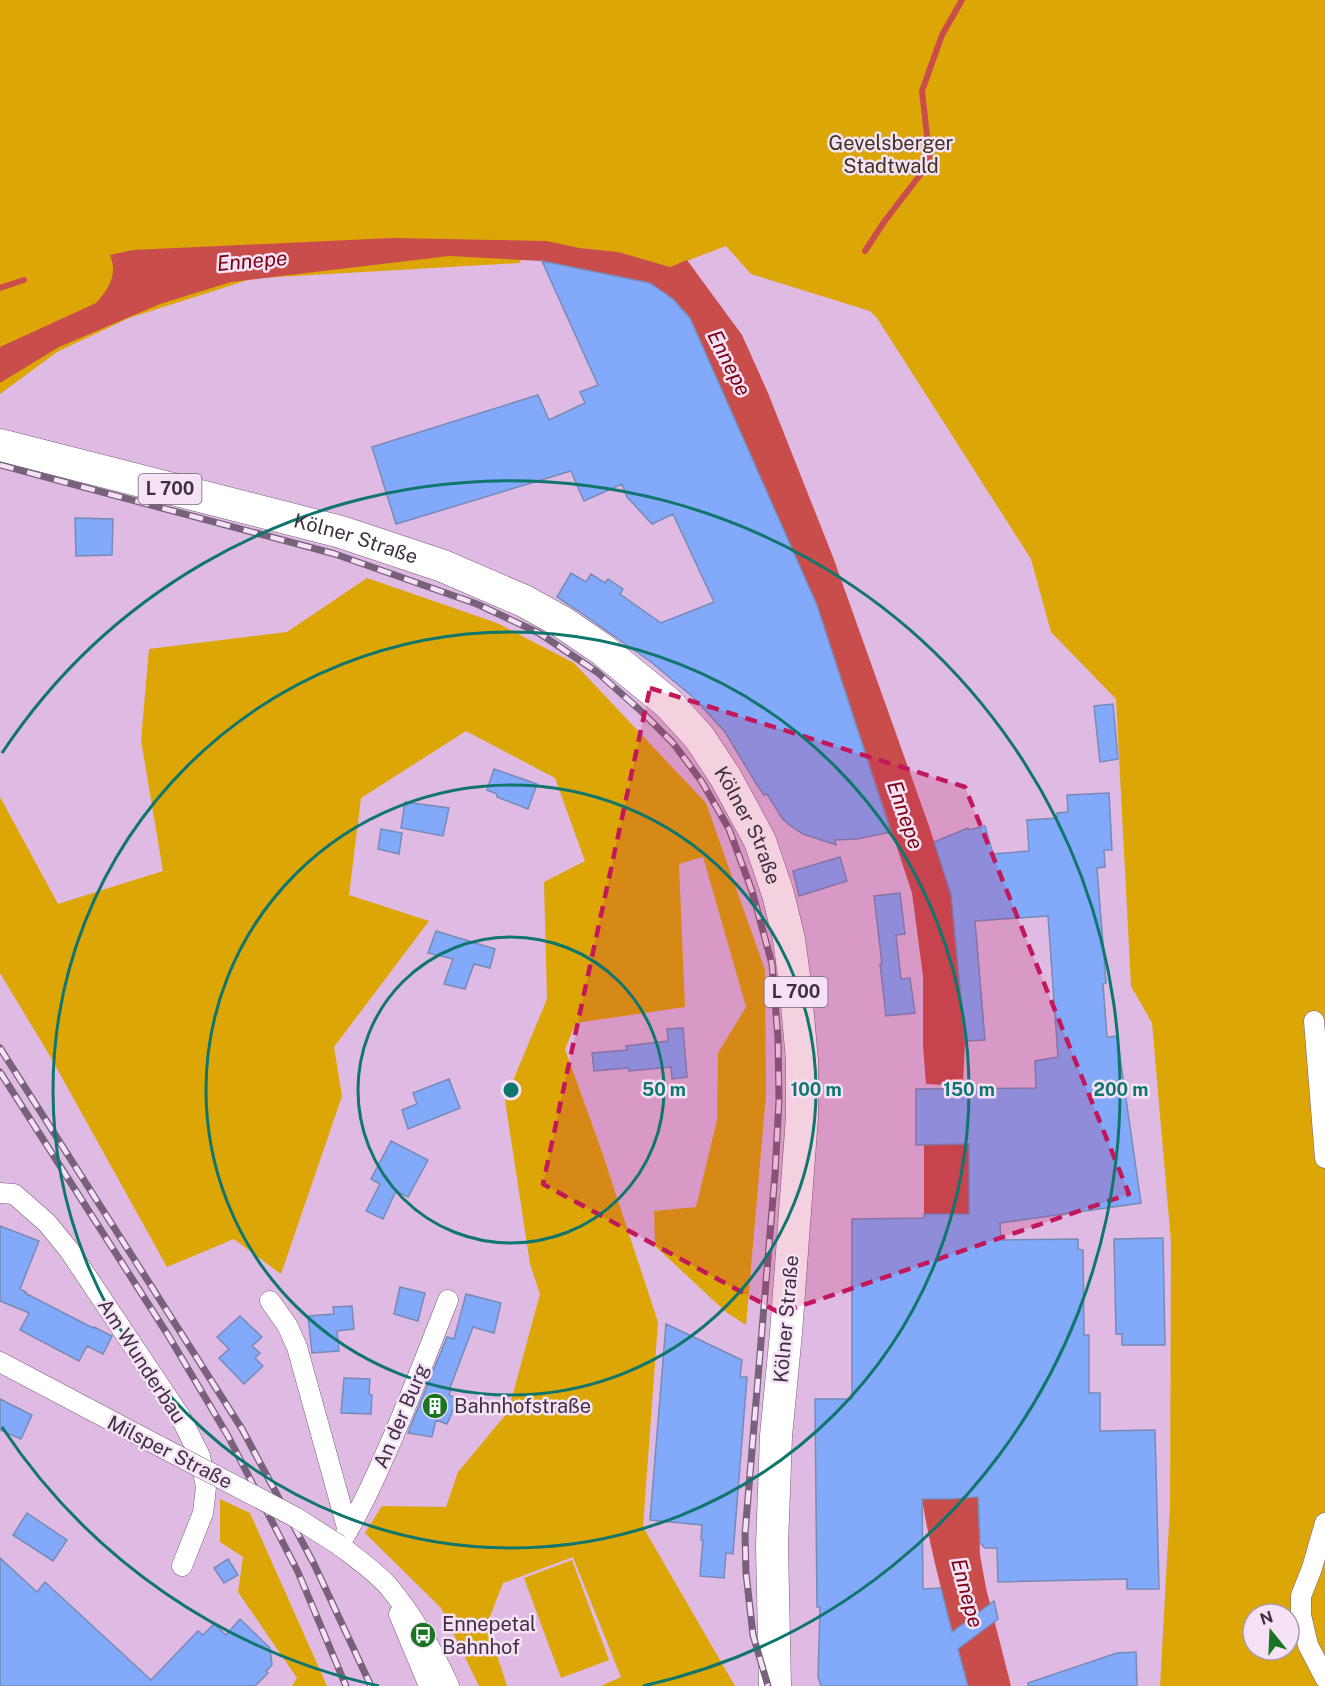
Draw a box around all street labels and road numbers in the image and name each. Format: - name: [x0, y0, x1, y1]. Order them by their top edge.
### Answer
- road number: L 700: [138, 474, 201, 504]
- street label: Kölner Straße: [291, 508, 421, 569]
- street label: Kölner Straße: [709, 761, 786, 887]
- road number: L 700: [764, 977, 828, 1007]
- street label: Kölner Straße: [768, 1254, 804, 1384]
- street label: Am Wunderbau: [93, 1294, 191, 1428]
- street label: An der Burg: [368, 1360, 434, 1472]
- street label: Milsper Straße: [104, 1410, 236, 1494]

